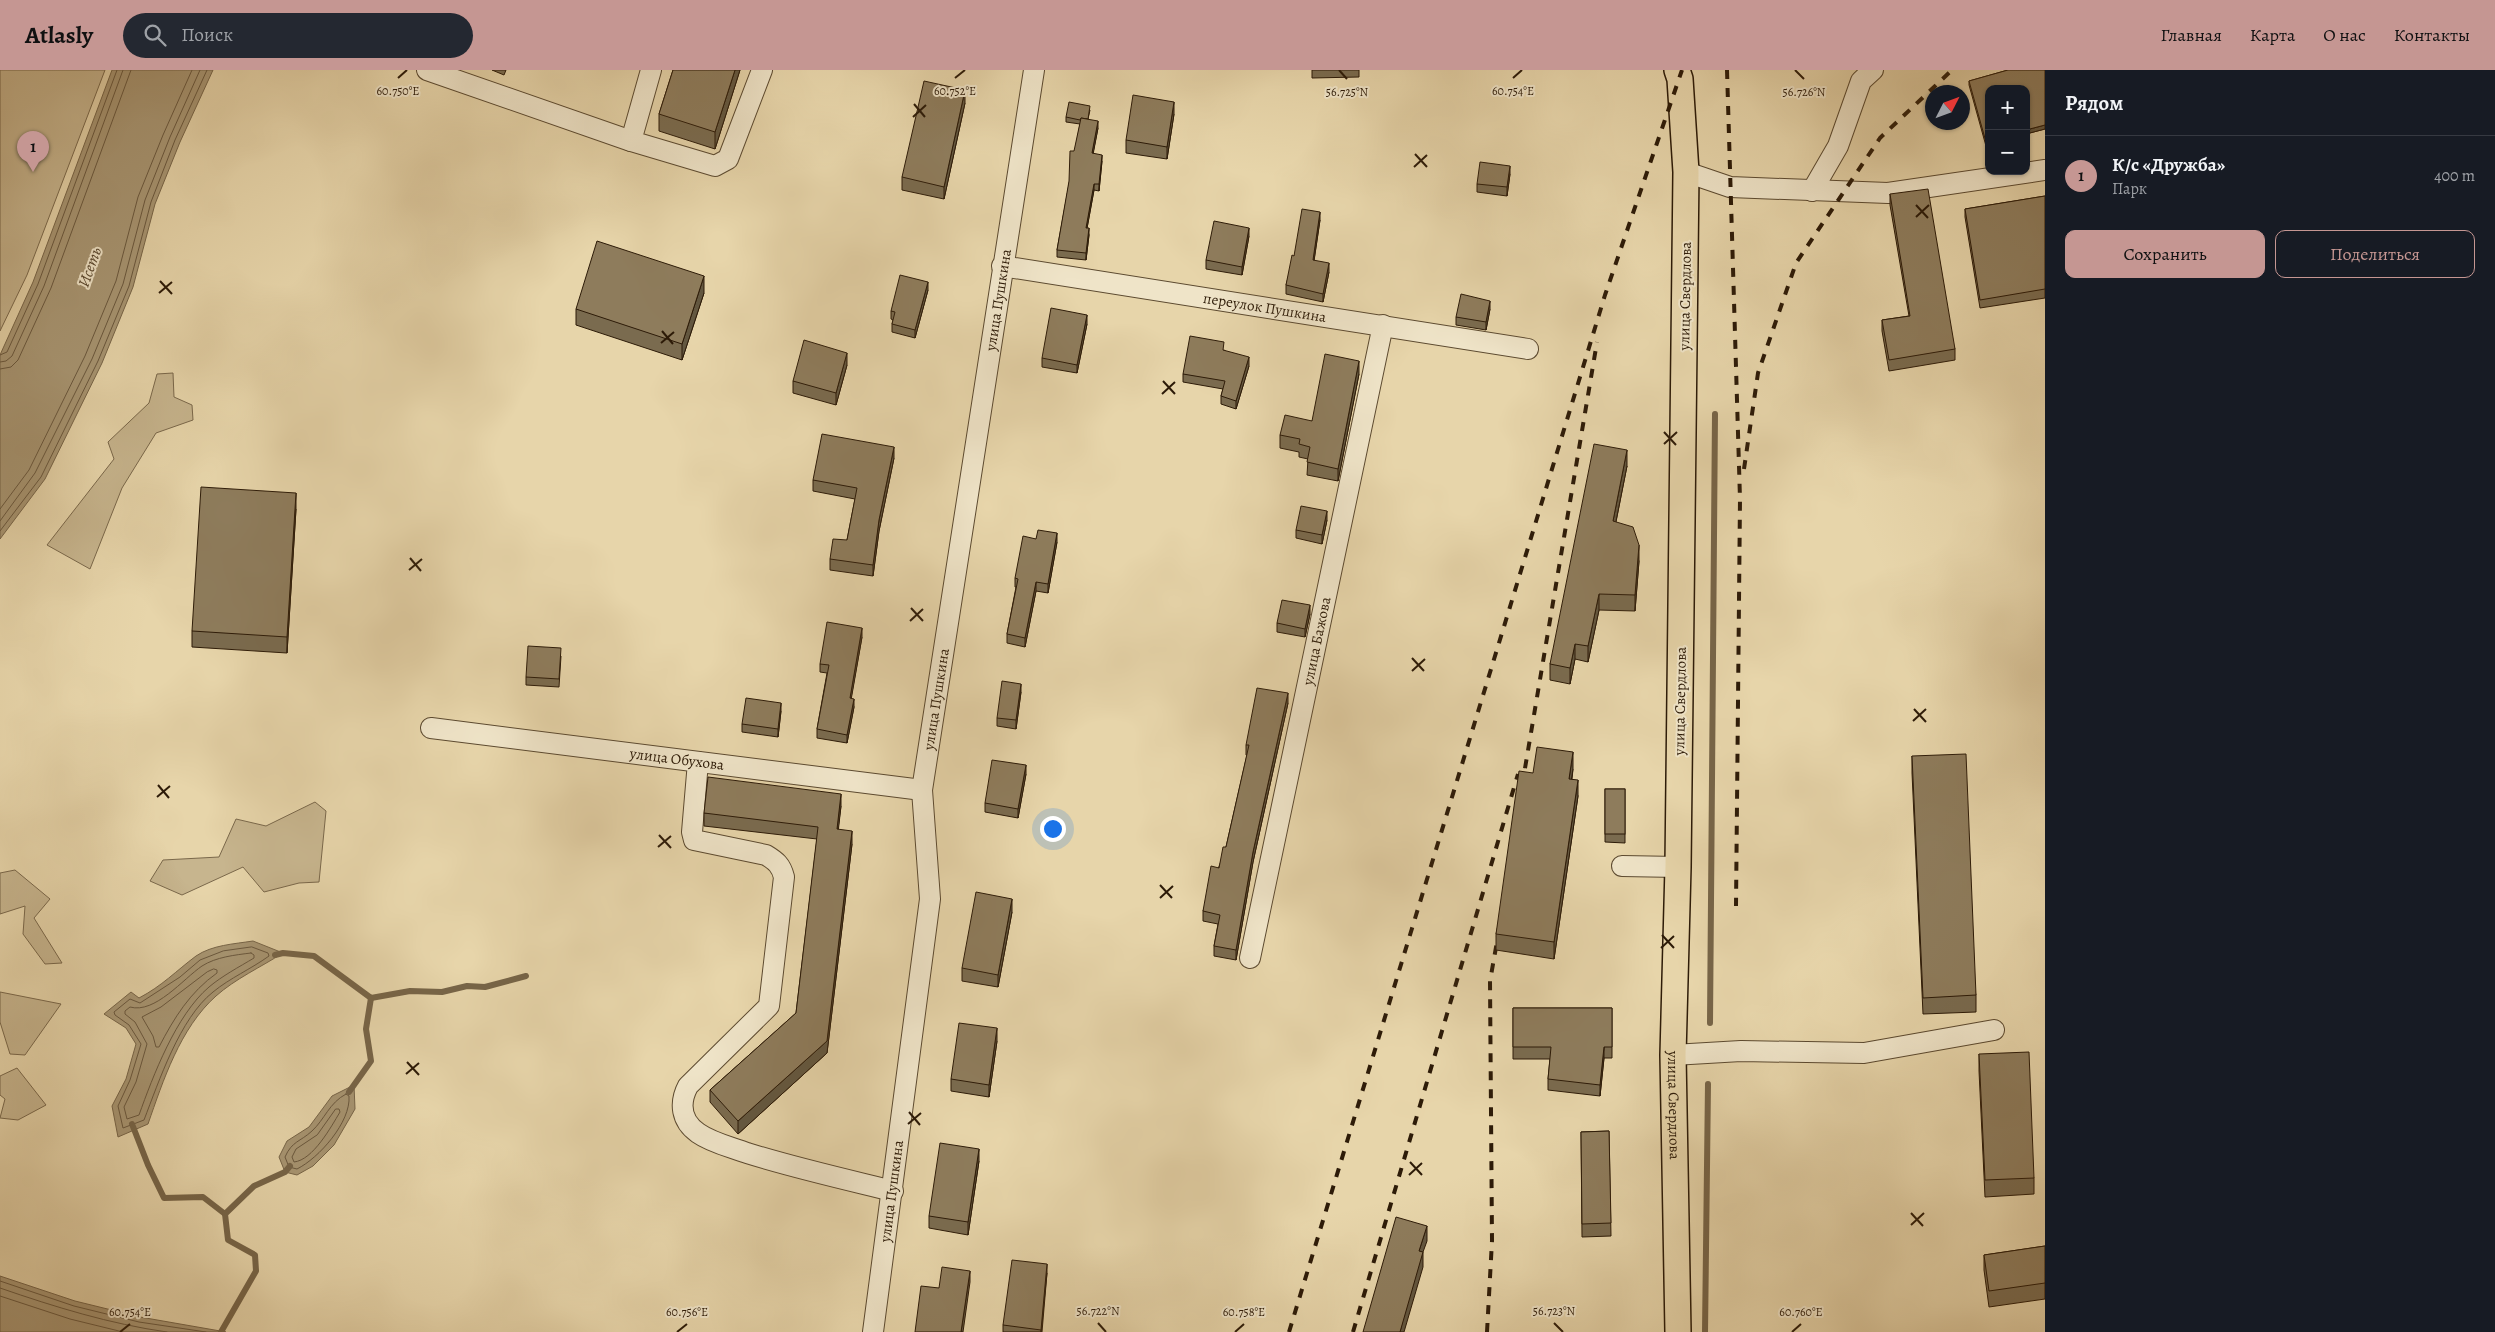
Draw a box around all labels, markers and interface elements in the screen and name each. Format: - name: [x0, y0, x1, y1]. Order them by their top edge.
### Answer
- search box: [123, 13, 473, 58]
- text: Atlasly: [25, 19, 93, 51]
- icon: search: [141, 21, 169, 49]
- text: Поиск: [181, 22, 233, 48]
- text: Главная: [2161, 23, 2222, 47]
- text: Карта: [2250, 23, 2295, 47]
- text: О нас: [2323, 23, 2366, 47]
- text: Контакты: [2394, 23, 2470, 47]
- text: 60.750°E: [377, 83, 419, 99]
- text: 60.752°E: [934, 83, 976, 99]
- text: 60.754°E: [1492, 83, 1534, 99]
- text: 56.725°N: [1326, 84, 1369, 100]
- text: 56.726°N: [1783, 84, 1826, 100]
- north arrow: [1925, 85, 1970, 130]
- map controls: [1985, 85, 2030, 175]
- button: +: [1985, 85, 2030, 130]
- text: Рядом: [2065, 89, 2123, 117]
- button: −: [1985, 130, 2030, 175]
- pin: 1: [17, 131, 49, 172]
- text: К/с «Дружба»: [2112, 152, 2225, 178]
- text: 1: [2078, 165, 2084, 187]
- text: 400 m: [2434, 165, 2475, 187]
- text: Парк: [2112, 178, 2147, 200]
- button: Сохранить: [2065, 230, 2265, 278]
- button: Поделиться: [2275, 230, 2475, 278]
- street label: улица Свердлова: [1674, 241, 1696, 352]
- water label: Исеть: [73, 244, 107, 290]
- street label: улица Пушкина: [980, 247, 1016, 353]
- street label: переулок Пушкина: [1202, 288, 1328, 327]
- street label: улица Бажова: [1297, 595, 1336, 688]
- street label: улица Свердлова: [1669, 646, 1691, 757]
- street label: улица Пушкина: [918, 647, 954, 752]
- street label: улица Обухова: [628, 743, 725, 775]
- your location: [1040, 816, 1066, 842]
- street label: улица Свердлова: [1663, 1050, 1685, 1160]
- street label: улица Пушкина: [875, 1139, 908, 1244]
- text: 56.722°N: [1076, 1303, 1120, 1319]
- text: 56.723°N: [1533, 1303, 1576, 1319]
- text: 60.754°E: [109, 1304, 151, 1320]
- text: 60.756°E: [666, 1304, 708, 1320]
- text: 60.758°E: [1223, 1304, 1265, 1320]
- text: 60.760°E: [1779, 1304, 1823, 1320]

